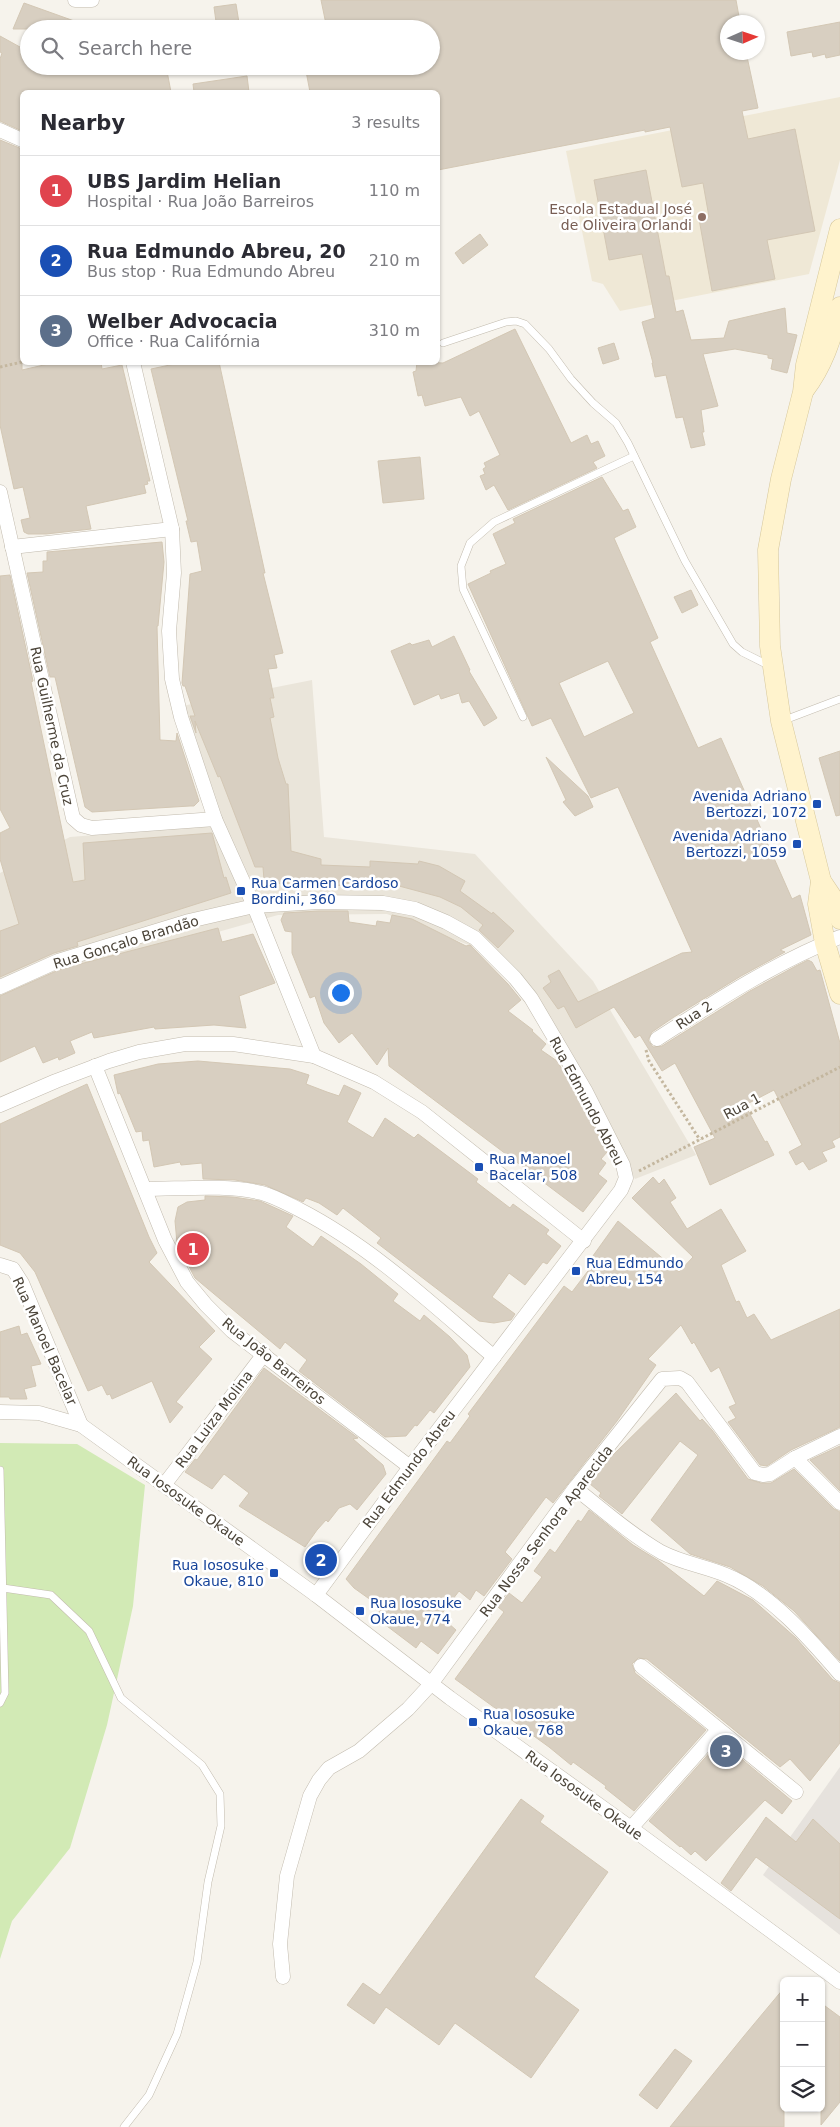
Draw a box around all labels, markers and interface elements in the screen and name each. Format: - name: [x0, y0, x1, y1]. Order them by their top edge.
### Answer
- north arrow: [720, 15, 765, 60]
- search box: [20, 20, 440, 75]
- icon: search: [38, 34, 66, 62]
- text: Search here: [78, 37, 192, 59]
- text: Nearby: [40, 111, 125, 135]
- text: 3 results: [351, 113, 420, 132]
- text: UBS Jardim Helian: [87, 170, 281, 192]
- text: 1: [50, 181, 62, 200]
- text: 110 m: [369, 181, 420, 200]
- text: Hospital · Rua João Barreiros: [87, 192, 314, 211]
- place label: Escola Estadual José de Oliveira Orlandi: [549, 201, 692, 233]
- marker: Escola Estadual José de Oliveira Orlandi: [696, 211, 708, 223]
- text: Rua Edmundo Abreu, 20: [87, 240, 346, 262]
- text: 2: [50, 251, 62, 270]
- text: 210 m: [369, 251, 420, 270]
- text: Bus stop · Rua Edmundo Abreu: [87, 262, 335, 281]
- text: Welber Advocacia: [87, 310, 278, 332]
- text: 3: [50, 321, 62, 340]
- text: 310 m: [369, 321, 420, 340]
- text: Office · Rua Califórnia: [87, 332, 260, 351]
- street label: Rua Guilherme da Cruz: [27, 645, 77, 807]
- place label: Avenida Adriano Bertozzi, 1072: [693, 788, 807, 820]
- marker: Avenida Adriano Bertozzi, 1072: [811, 798, 823, 810]
- place label: Avenida Adriano Bertozzi, 1059: [673, 828, 787, 860]
- marker: Avenida Adriano Bertozzi, 1059: [791, 838, 803, 850]
- place label: Rua Carmen Cardoso Bordini, 360: [251, 875, 399, 907]
- marker: Rua Carmen Cardoso Bordini, 360: [235, 885, 247, 897]
- street label: Rua Gonçalo Brandão: [51, 912, 201, 972]
- your location: [328, 980, 354, 1006]
- street label: Rua 2: [673, 997, 715, 1033]
- street label: Rua Edmundo Abreu: [546, 1034, 628, 1168]
- street label: Rua 1: [721, 1090, 763, 1122]
- place label: Rua Manoel Bacelar, 508: [489, 1151, 577, 1183]
- marker: Rua Manoel Bacelar, 508: [473, 1161, 485, 1173]
- pin: 1: [177, 1230, 209, 1268]
- place label: Rua Edmundo Abreu, 154: [586, 1255, 684, 1287]
- marker: Rua Edmundo Abreu, 154: [570, 1265, 582, 1277]
- street label: Rua Manoel Bacelar: [9, 1274, 81, 1408]
- street label: Rua João Barreiros: [219, 1314, 329, 1408]
- street label: Rua Luiza Molina: [172, 1367, 256, 1471]
- street label: Rua Edmundo Abreu: [359, 1407, 459, 1531]
- street label: Rua Nossa Senhora Aparecida: [476, 1442, 616, 1620]
- street label: Rua Iososuke Okaue: [124, 1453, 248, 1549]
- pin: 2: [305, 1541, 337, 1579]
- place label: Rua Iososuke Okaue, 810: [172, 1557, 264, 1589]
- marker: Rua Iososuke Okaue, 810: [268, 1567, 280, 1579]
- place label: Rua Iososuke Okaue, 774: [370, 1595, 462, 1627]
- marker: Rua Iososuke Okaue, 774: [354, 1605, 366, 1617]
- place label: Rua Iososuke Okaue, 768: [483, 1706, 575, 1738]
- marker: Rua Iososuke Okaue, 768: [467, 1716, 479, 1728]
- pin: 3: [710, 1732, 742, 1770]
- street label: Rua Iososuke Okaue: [522, 1747, 646, 1843]
- map controls: [780, 1977, 825, 2112]
- button: +: [780, 1977, 825, 2022]
- button: −: [780, 2022, 825, 2067]
- button: layers: [780, 2067, 825, 2112]

